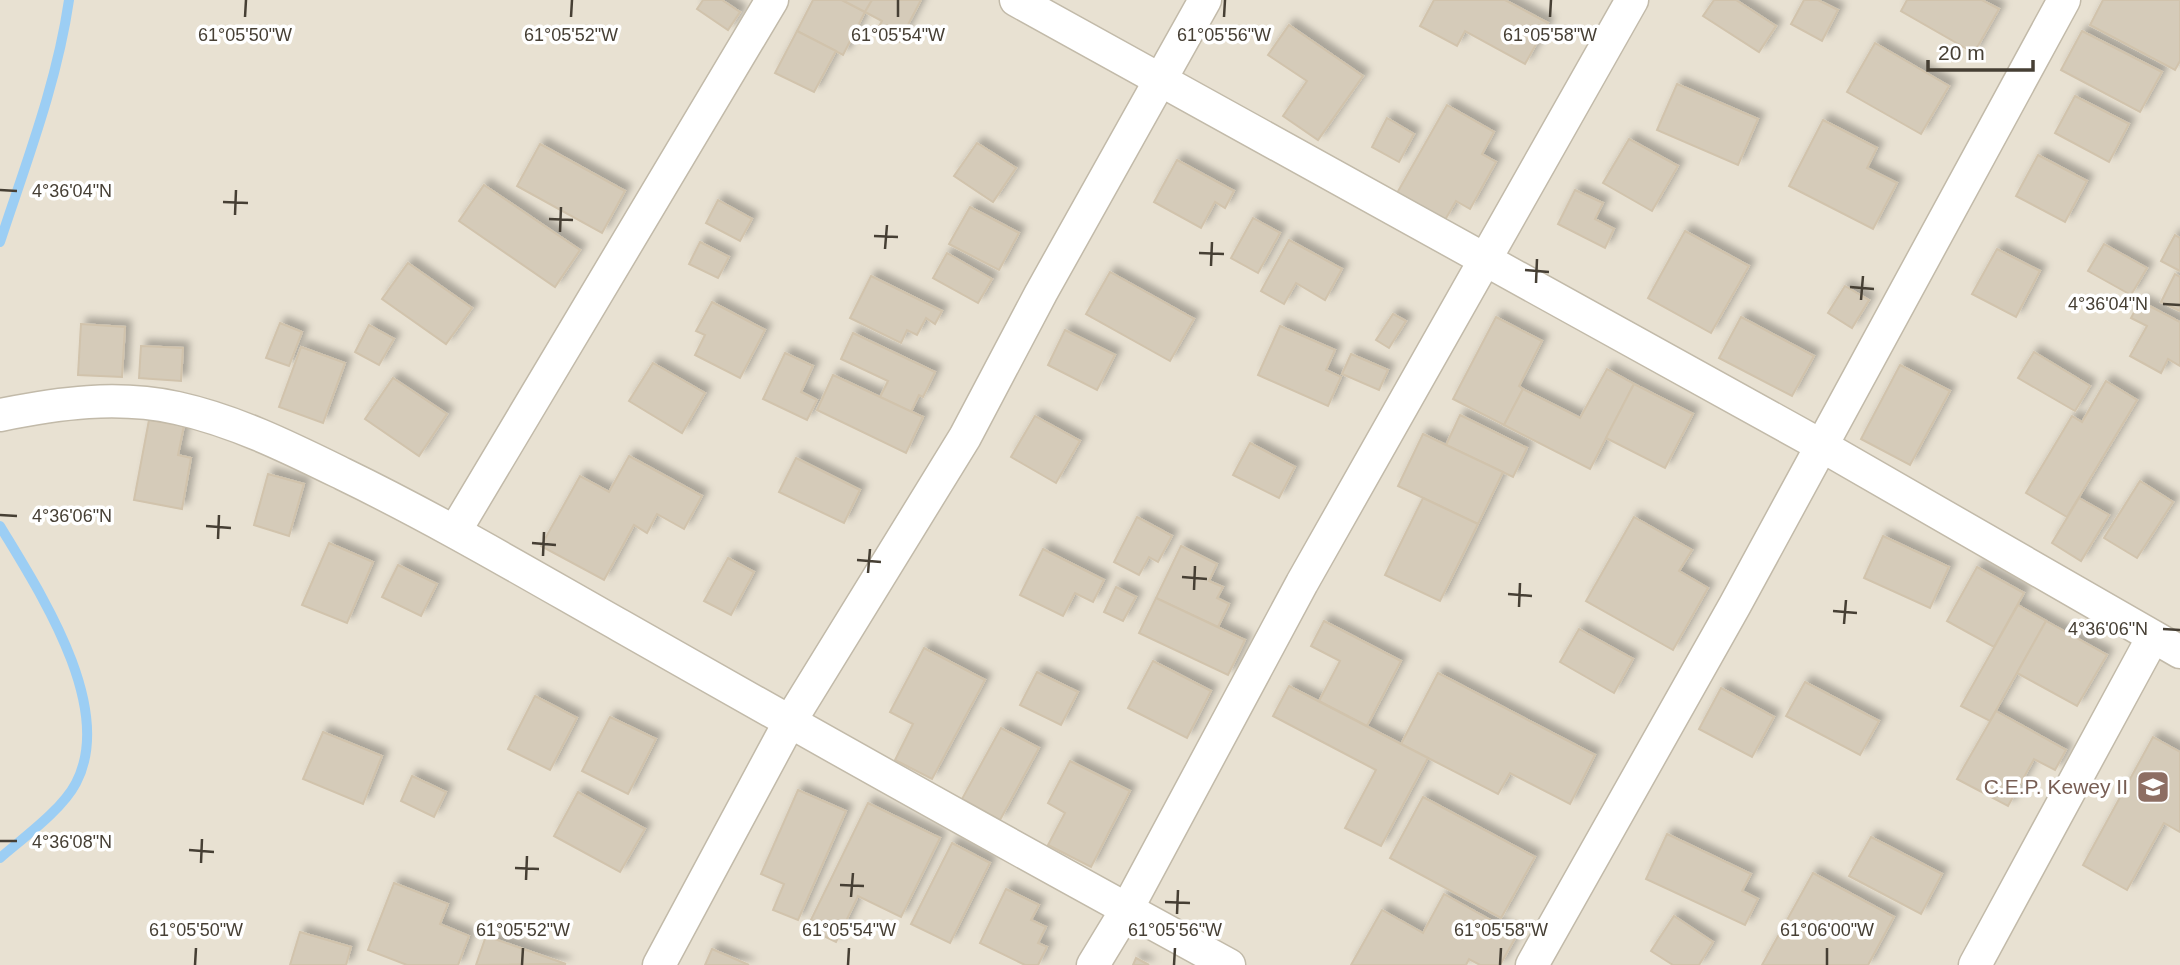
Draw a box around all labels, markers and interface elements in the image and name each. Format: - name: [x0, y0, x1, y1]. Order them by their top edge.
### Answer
- text: 61°05'50"W: [198, 25, 292, 45]
- text: 61°05'52"W: [524, 25, 618, 45]
- text: 61°05'54"W: [851, 25, 945, 45]
- text: 61°05'56"W: [1177, 25, 1271, 45]
- text: 61°05'58"W: [1503, 25, 1597, 45]
- scale bar: [1928, 28, 2033, 72]
- text: 20 m: [1938, 41, 1985, 64]
- text: 4°36'04"N: [32, 181, 112, 201]
- text: 4°36'04"N: [2068, 294, 2148, 314]
- text: 4°36'06"N: [32, 506, 112, 526]
- text: 4°36'06"N: [2068, 619, 2148, 639]
- school or university icon: C.E.P. Kewey II: [2134, 768, 2172, 806]
- place label: C.E.P. Kewey II: [1984, 775, 2128, 798]
- text: 4°36'08"N: [32, 832, 112, 852]
- text: 61°05'50"W: [149, 920, 243, 940]
- text: 61°05'52"W: [476, 920, 570, 940]
- text: 61°05'54"W: [802, 920, 896, 940]
- text: 61°05'56"W: [1128, 920, 1222, 940]
- text: 61°05'58"W: [1454, 920, 1548, 940]
- text: 61°06'00"W: [1780, 920, 1874, 940]

